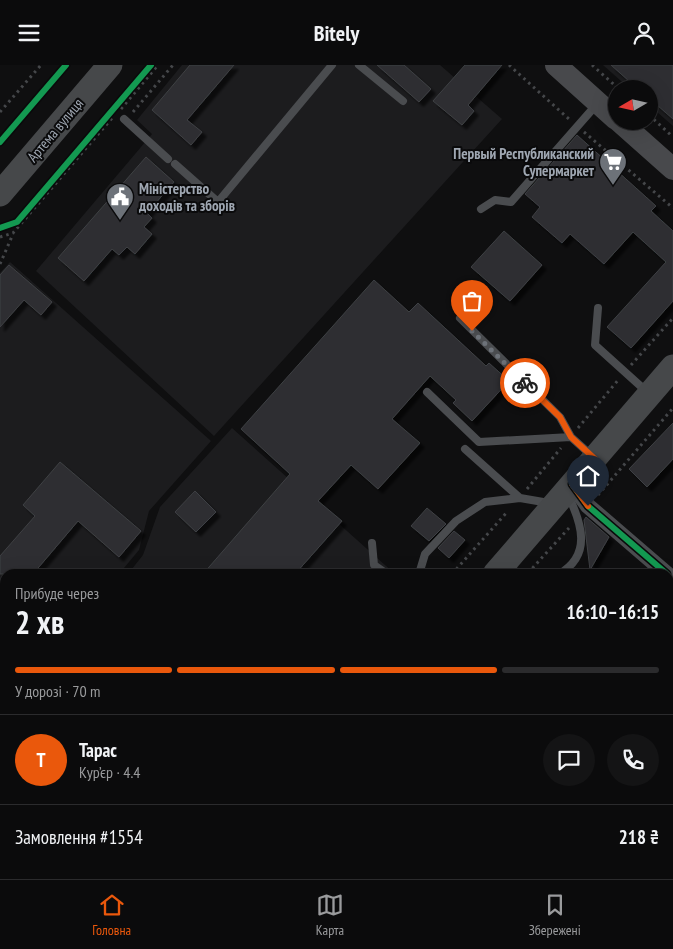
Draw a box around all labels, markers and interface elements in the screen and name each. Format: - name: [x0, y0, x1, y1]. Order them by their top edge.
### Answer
- icon: menu: [15, 19, 43, 47]
- text: Bitely: [314, 19, 359, 47]
- icon: person: [630, 19, 658, 47]
- north arrow: [608, 80, 658, 130]
- map controls: [608, 80, 658, 130]
- street label: Артема вулиця: [23, 94, 87, 166]
- place label: Первый Республиканский Супермаркет: [453, 144, 595, 180]
- supermarket icon: Первый Республиканский Супермаркет: [598, 147, 628, 186]
- place label: Міністерство доходів та зборів: [138, 179, 235, 215]
- public building icon: Міністерство доходів та зборів: [105, 182, 135, 221]
- pin: [451, 280, 493, 331]
- icon: bag: [458, 287, 486, 315]
- courier: [500, 358, 550, 408]
- icon: bike: [511, 369, 539, 397]
- pin: [567, 455, 609, 506]
- icon: home: [574, 462, 602, 490]
- text: Прибуде через: [15, 583, 99, 603]
- text: 16:10–16:15: [566, 600, 659, 624]
- text: 2 хв: [15, 601, 64, 643]
- text: У дорозі · 70 m: [15, 681, 100, 701]
- button: chat: [543, 734, 595, 786]
- button: phone: [607, 734, 659, 786]
- text: Тарас: [79, 738, 117, 762]
- text: Т: [36, 748, 46, 772]
- text: Кур’єр · 4.4: [79, 762, 140, 782]
- text: Замовлення #1554: [15, 825, 143, 849]
- text: 218 ₴: [619, 825, 659, 849]
- tab: Головна: [92, 891, 131, 939]
- tab: Карта: [316, 891, 344, 939]
- tab: Збережені: [529, 891, 581, 939]

